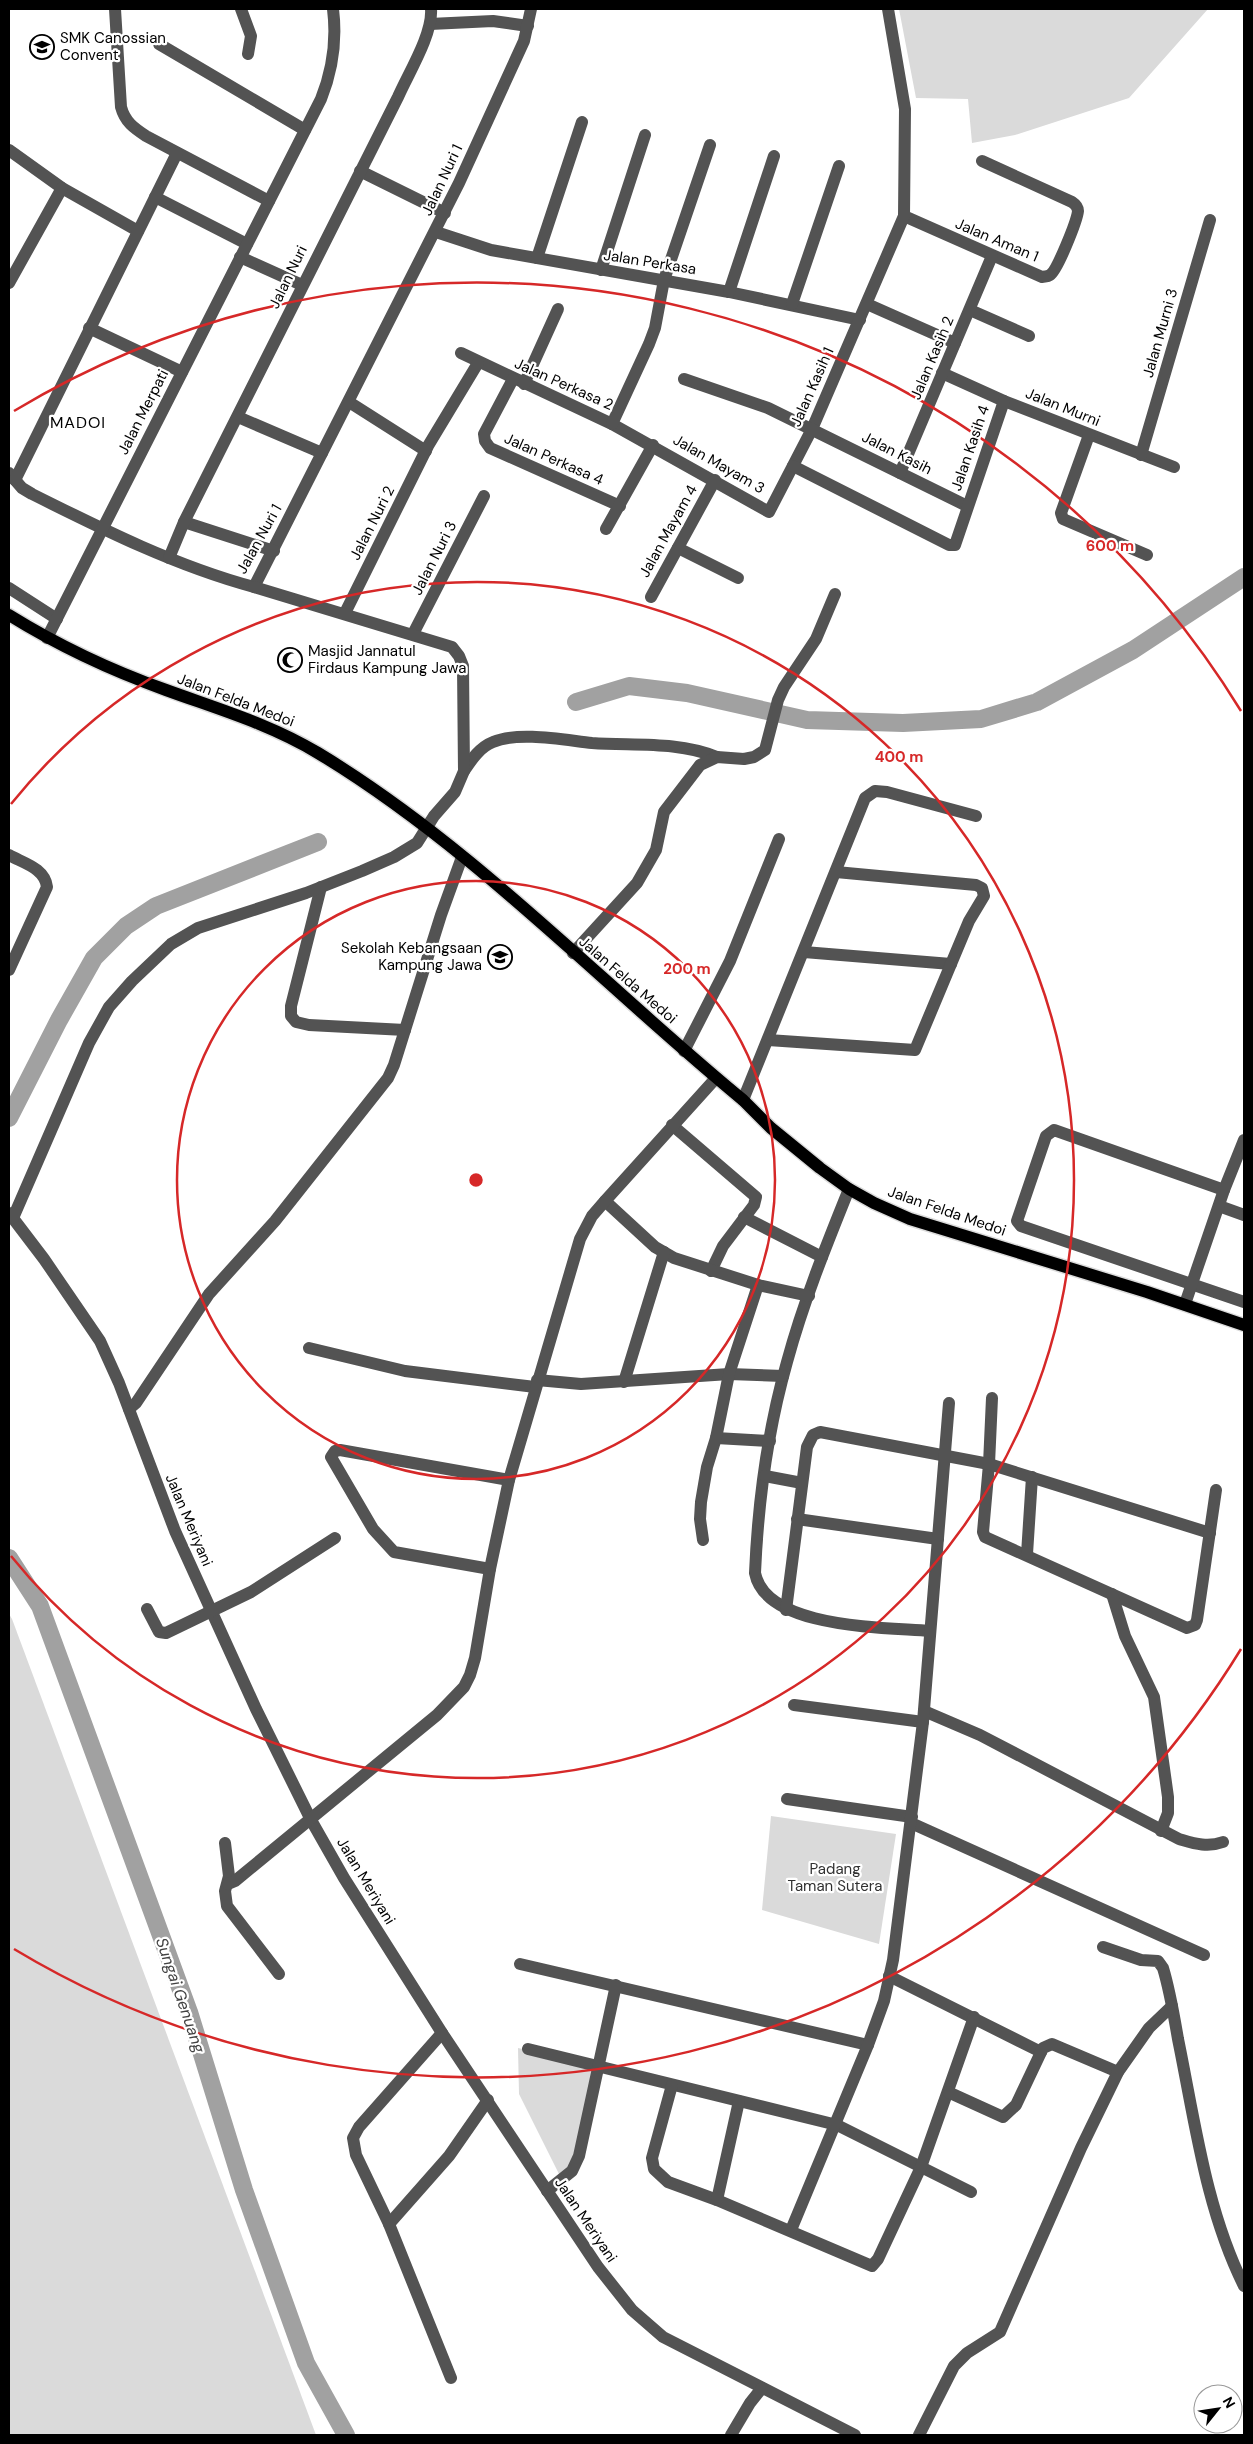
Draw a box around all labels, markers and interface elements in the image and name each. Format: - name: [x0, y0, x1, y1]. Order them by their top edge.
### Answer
- place label: SMK Canossian Convent: [60, 28, 166, 65]
- school or university icon: SMK Canossian Convent: [29, 34, 55, 60]
- street label: Jalan Nuri 1: [417, 141, 467, 219]
- street label: Jalan Aman 1: [952, 213, 1042, 267]
- street label: Jalan Nuri: [264, 242, 312, 312]
- street label: Jalan Perkasa: [602, 245, 698, 279]
- street label: Jalan Murni 3: [1138, 286, 1182, 380]
- street label: Jalan Kasih 2: [905, 313, 959, 403]
- street label: Jalan Kasih 1: [786, 344, 838, 430]
- street label: Jalan Perkasa 2: [511, 353, 617, 415]
- street label: Jalan Merpati: [113, 366, 173, 458]
- street label: Jalan Murni: [1023, 383, 1103, 431]
- street label: Jalan Kasih 4: [946, 403, 994, 493]
- district label: MADOI: [50, 412, 106, 433]
- street label: Jalan Kasih: [859, 427, 935, 479]
- street label: Jalan Perkasa 4: [501, 428, 607, 490]
- street label: Jalan Mayam 3: [670, 430, 768, 498]
- street label: Jalan Mayam 4: [634, 481, 702, 581]
- street label: Jalan Nuri 2: [345, 483, 399, 563]
- street label: Jalan Nuri 1: [232, 501, 286, 577]
- street label: Jalan Nuri 3: [407, 517, 461, 599]
- text: 600 m: [1086, 536, 1134, 556]
- place label: Masjid Jannatul Firdaus Kampung Jawa: [308, 641, 466, 678]
- mosque icon: Masjid Jannatul Firdaus Kampung Jawa: [277, 647, 303, 673]
- street label: Jalan Felda Medoi: [175, 668, 297, 732]
- text: 400 m: [875, 747, 923, 767]
- street label: Jalan Felda Medoi: [575, 932, 681, 1028]
- place label: Sekolah Kebangsaan Kampung Jawa: [341, 938, 482, 975]
- school or university icon: Sekolah Kebangsaan Kampung Jawa: [487, 944, 513, 970]
- text: 200 m: [663, 959, 711, 979]
- centre of rings: [467, 1171, 485, 1189]
- street label: Jalan Felda Medoi: [885, 1181, 1009, 1241]
- street label: Jalan Meriyani: [161, 1471, 217, 1569]
- street label: Jalan Meriyani: [332, 1834, 400, 1928]
- park label: Padang Taman Sutera: [788, 1859, 882, 1896]
- water label: Sungai Genuang: [151, 1935, 210, 2057]
- street label: Jalan Meriyani: [550, 2174, 622, 2266]
- north arrow: [1193, 2384, 1243, 2434]
- text: N: [1219, 2394, 1240, 2411]

